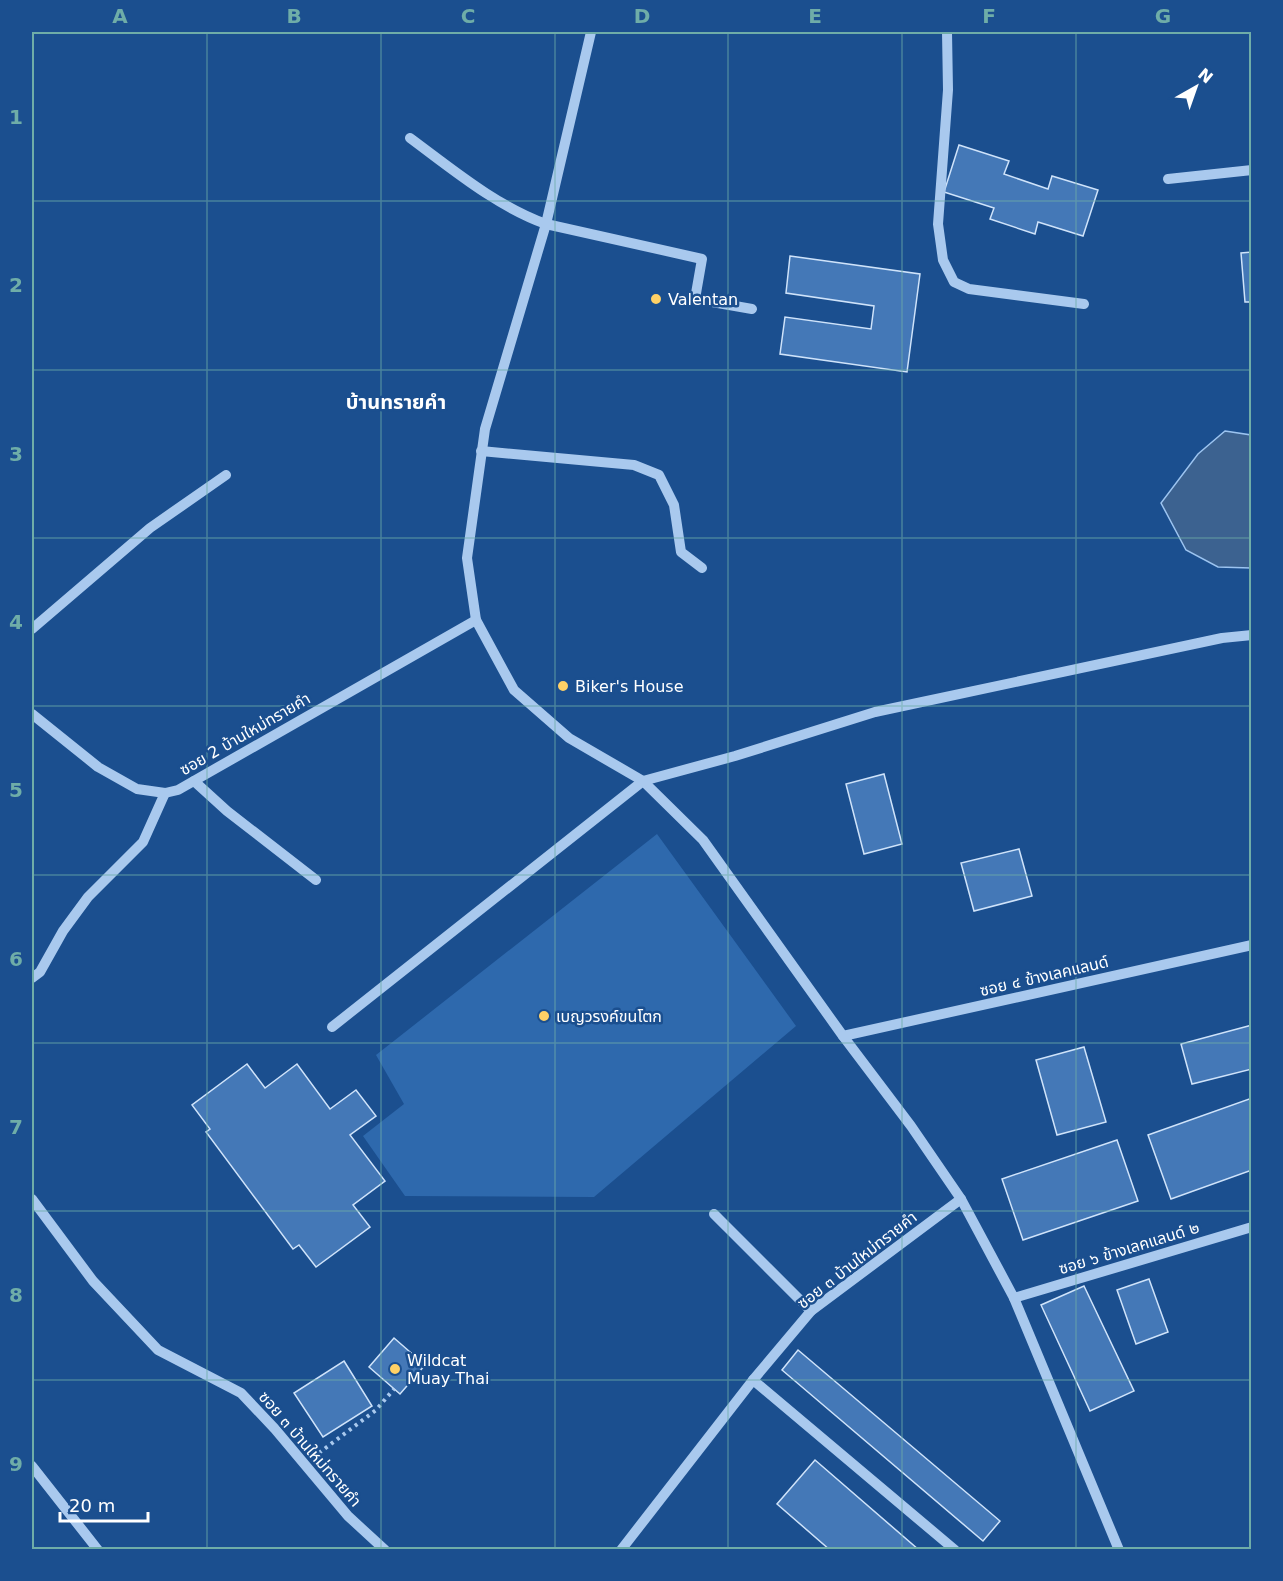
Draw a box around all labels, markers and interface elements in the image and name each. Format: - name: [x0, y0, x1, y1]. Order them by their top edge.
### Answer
- text: A: [112, 4, 128, 28]
- text: B: [286, 4, 302, 28]
- text: C: [461, 4, 475, 28]
- text: D: [634, 4, 650, 28]
- text: E: [808, 4, 822, 28]
- text: F: [982, 4, 996, 28]
- text: G: [1155, 4, 1171, 28]
- north arrow: [1166, 57, 1226, 117]
- text: N: [1194, 64, 1217, 87]
- text: 1: [9, 105, 23, 129]
- text: 2: [9, 273, 23, 297]
- place label: Valentan: [668, 290, 738, 309]
- marker: Valentan: [649, 292, 663, 306]
- district label: บ้านทรายคำ: [346, 390, 446, 414]
- text: 3: [9, 442, 23, 466]
- text: 4: [9, 610, 23, 634]
- place label: Biker's House: [575, 677, 684, 696]
- marker: Biker's House: [556, 679, 570, 693]
- street label: ซอย 2 บ้านใหม่ทรายคำ: [176, 689, 314, 779]
- text: 5: [9, 778, 23, 802]
- text: 6: [9, 947, 23, 971]
- street label: ซอย ๔ ข้างเลคแลนด์: [978, 952, 1110, 1000]
- place label: เบญวรงค์ขนโตก: [556, 1007, 662, 1026]
- marker: เบญวรงค์ขนโตก: [537, 1009, 551, 1023]
- text: 7: [9, 1115, 23, 1139]
- street label: ซอย ๓ บ้านใหม่ทรายคำ: [793, 1207, 921, 1313]
- street label: ซอย ๖ ข้างเลคแลนด์ ๒: [1056, 1218, 1202, 1278]
- text: 8: [9, 1283, 23, 1307]
- place label: Wildcat Muay Thai: [407, 1351, 489, 1388]
- marker: Wildcat Muay Thai: [388, 1362, 402, 1376]
- street label: ซอย ๓ บ้านใหม่ทรายคำ: [255, 1388, 365, 1510]
- text: 9: [9, 1452, 23, 1476]
- scale bar: [60, 1485, 148, 1523]
- text: 20 m: [69, 1495, 115, 1516]

